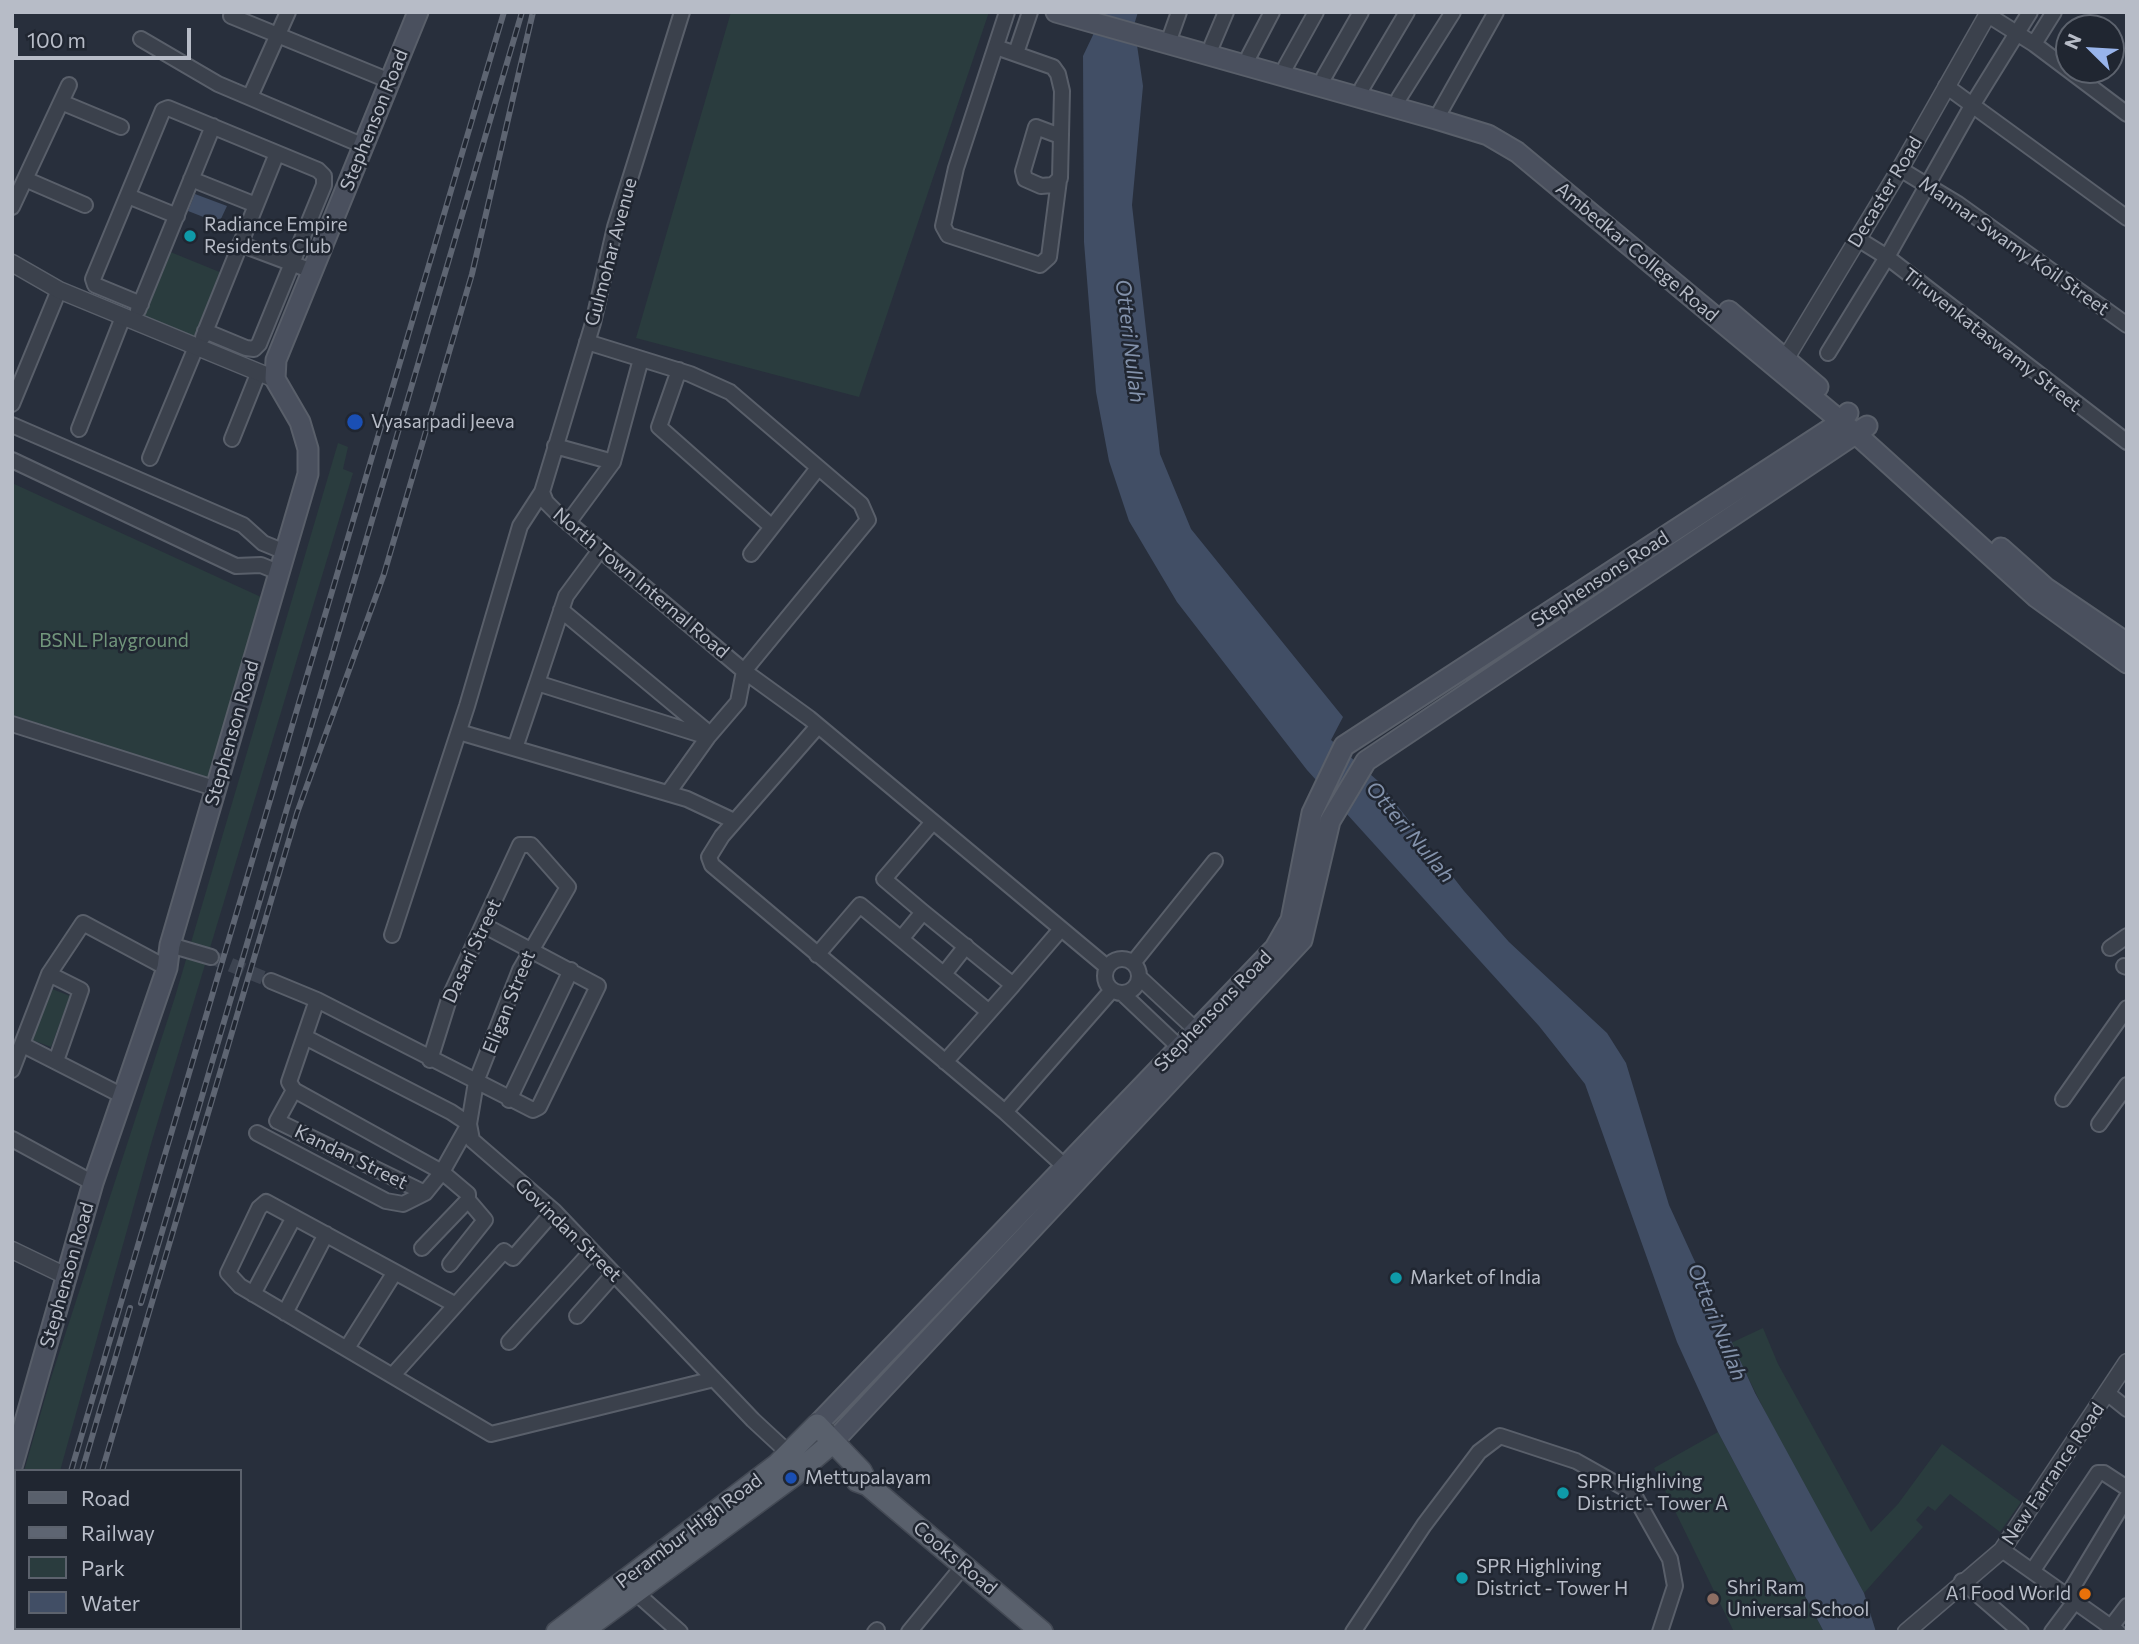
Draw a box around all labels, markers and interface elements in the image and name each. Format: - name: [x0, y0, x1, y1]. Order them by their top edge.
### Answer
- scale bar: [18, 14, 194, 58]
- north arrow: [2055, 14, 2125, 84]
- text: 100 m: [27, 27, 86, 52]
- text: N: [2059, 30, 2086, 52]
- street label: Stephenson Road: [335, 46, 413, 194]
- street label: Decaster Road: [1843, 132, 1927, 252]
- street label: Mannar Swamy Koil Street: [1915, 172, 2113, 320]
- street label: Gulmohar Avenue: [580, 175, 642, 329]
- street label: Ambedkar College Road: [1551, 177, 1723, 327]
- place label: Radiance Empire Residents Club: [204, 214, 348, 258]
- marker: Radiance Empire Residents Club: [182, 228, 198, 244]
- street label: Tiruvenkataswamy Street: [1898, 263, 2086, 417]
- water label: Otteri Nullah: [1110, 278, 1150, 404]
- place label: Vyasarpadi Jeeva: [371, 411, 515, 433]
- marker: Vyasarpadi Jeeva: [345, 412, 365, 432]
- street label: North Town Internal Road: [549, 503, 733, 663]
- street label: Stephensons Road: [1527, 526, 1673, 632]
- park label: BSNL Playground: [39, 630, 189, 652]
- street label: Stephenson Road: [200, 657, 264, 809]
- water label: Otteri Nullah: [1360, 776, 1460, 888]
- street label: Dasari Street: [438, 895, 506, 1007]
- street label: Stephensons Road: [1150, 946, 1276, 1076]
- street label: Eligan Street: [478, 947, 540, 1057]
- street label: Kandan Street: [291, 1120, 411, 1194]
- street label: Govindan Street: [510, 1173, 626, 1287]
- street label: Stephenson Road: [35, 1199, 99, 1351]
- water label: Otteri Nullah: [1682, 1260, 1752, 1384]
- place label: Market of India: [1410, 1267, 1541, 1289]
- marker: Market of India: [1388, 1270, 1404, 1286]
- street label: New Farrance Road: [1997, 1399, 2109, 1549]
- place label: Mettupalayam: [805, 1467, 931, 1489]
- legend: [14, 1469, 242, 1630]
- street label: Perambur High Road: [611, 1469, 767, 1593]
- marker: Mettupalayam: [783, 1470, 799, 1486]
- place label: SPR Highliving District - Tower A: [1577, 1471, 1728, 1515]
- text: Road: [81, 1485, 130, 1510]
- marker: SPR Highliving District - Tower A: [1555, 1485, 1571, 1501]
- street label: Cooks Road: [908, 1516, 1002, 1600]
- text: Railway: [81, 1520, 155, 1545]
- text: Park: [81, 1555, 125, 1580]
- place label: SPR Highliving District - Tower H: [1476, 1556, 1628, 1600]
- marker: SPR Highliving District - Tower H: [1454, 1570, 1470, 1586]
- place label: Shri Ram Universal School: [1727, 1577, 1869, 1621]
- place label: A1 Food World: [1946, 1583, 2071, 1605]
- marker: A1 Food World: [2077, 1586, 2093, 1602]
- text: Water: [81, 1590, 140, 1615]
- marker: Shri Ram Universal School: [1705, 1591, 1721, 1607]

